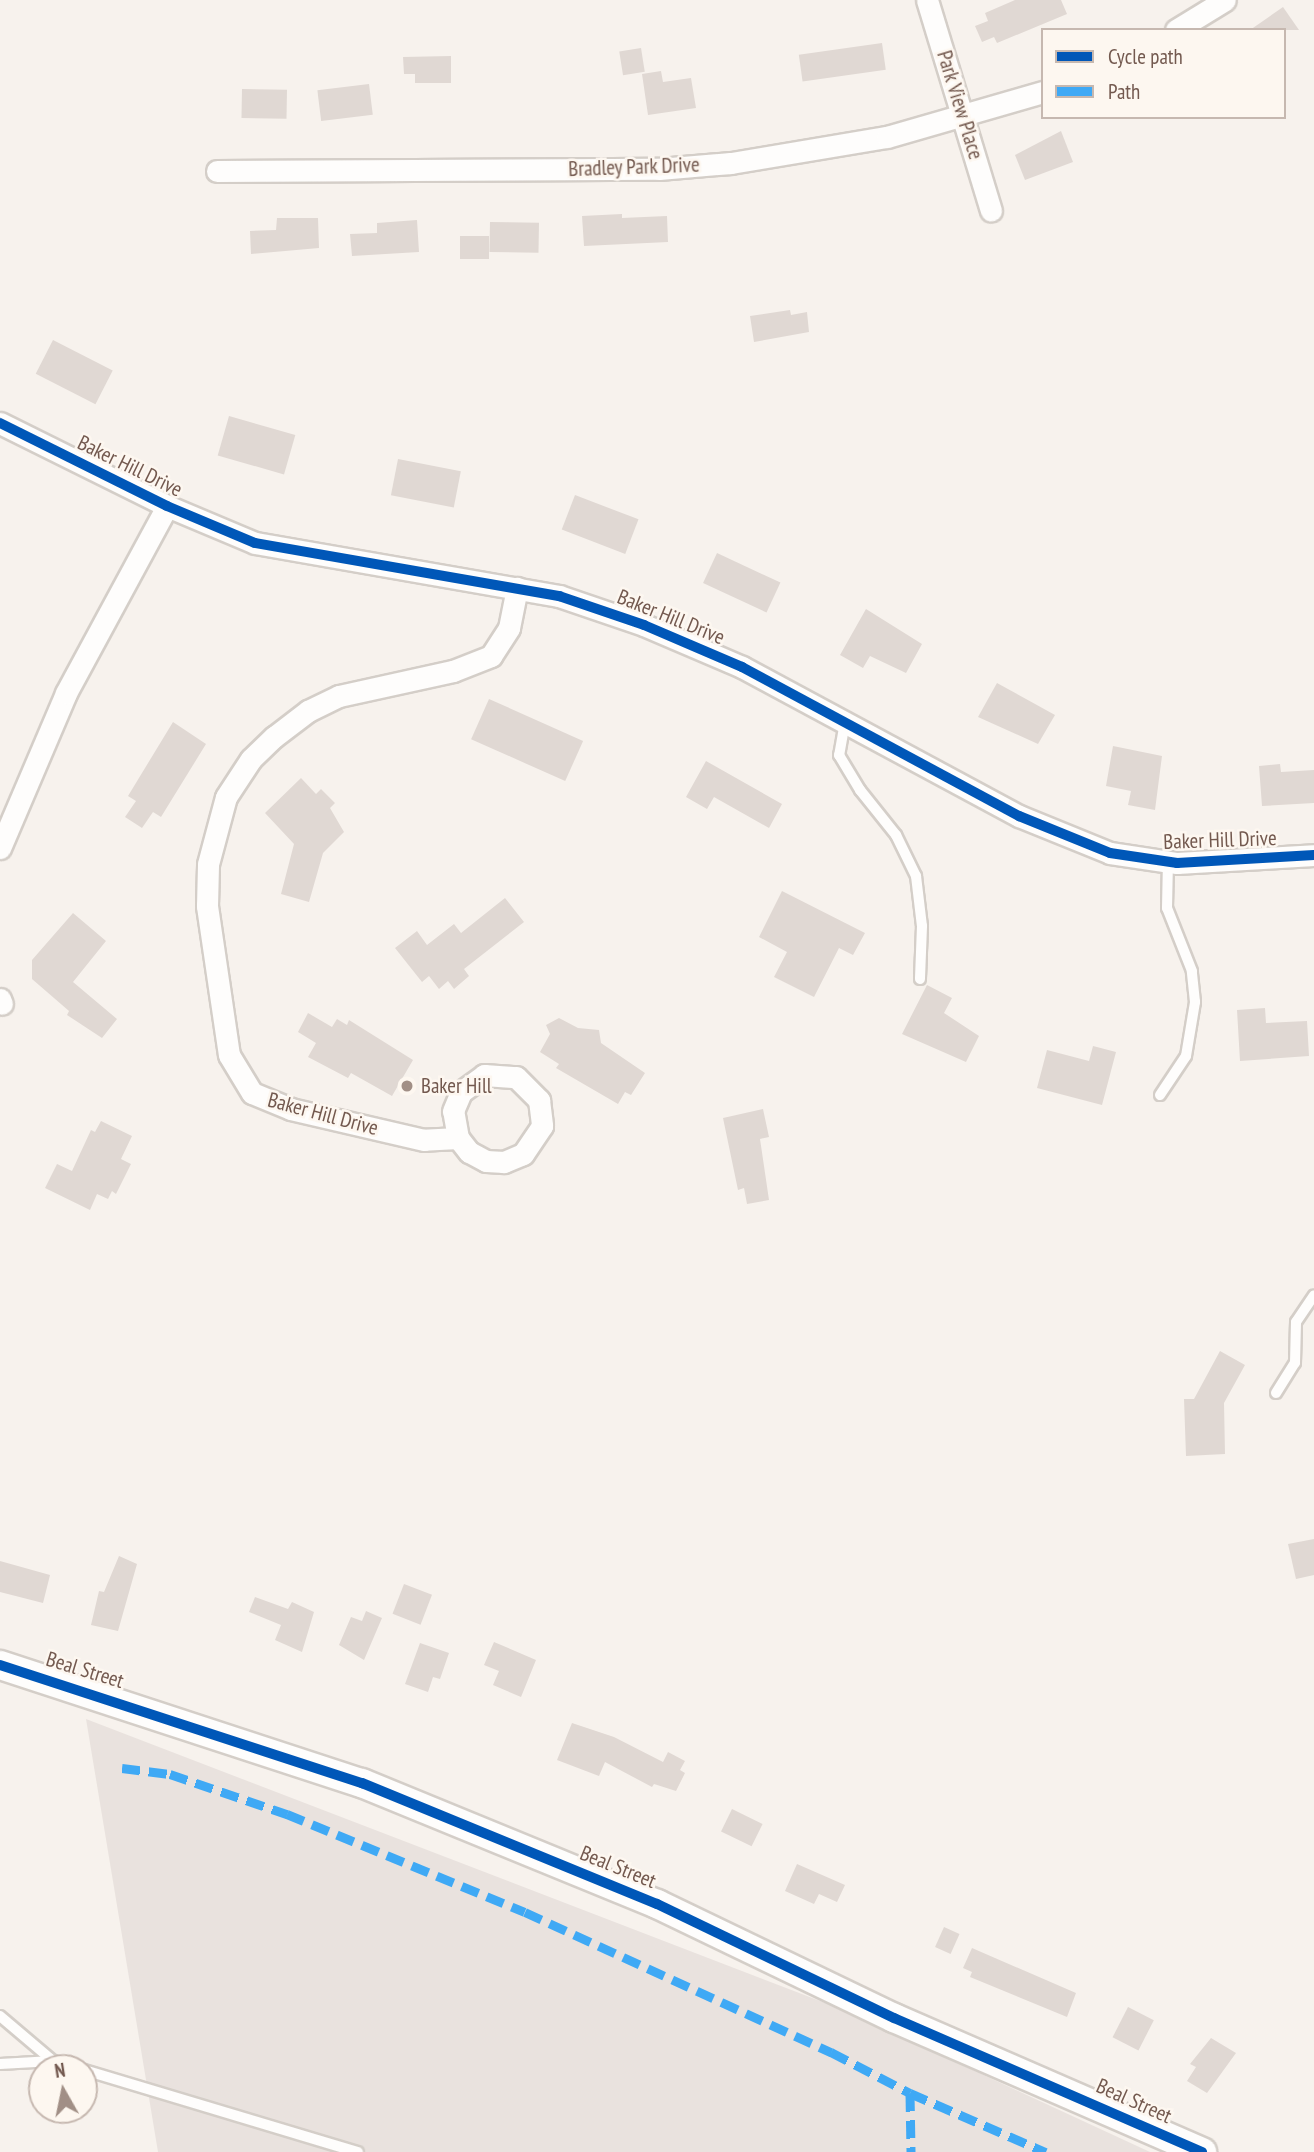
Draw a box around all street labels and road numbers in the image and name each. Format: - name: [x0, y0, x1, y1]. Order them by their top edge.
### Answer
- street label: Park View Place: [931, 47, 989, 163]
- street label: Bradley Park Drive: [567, 152, 701, 182]
- street label: Baker Hill Drive: [74, 430, 186, 502]
- street label: Baker Hill Drive: [614, 584, 728, 650]
- street label: Baker Hill Drive: [1163, 825, 1277, 855]
- street label: Baker Hill Drive: [265, 1087, 381, 1141]
- street label: Beal Street: [43, 1646, 127, 1694]
- street label: Beal Street: [576, 1840, 660, 1894]
- street label: Beal Street: [1092, 2073, 1176, 2129]

